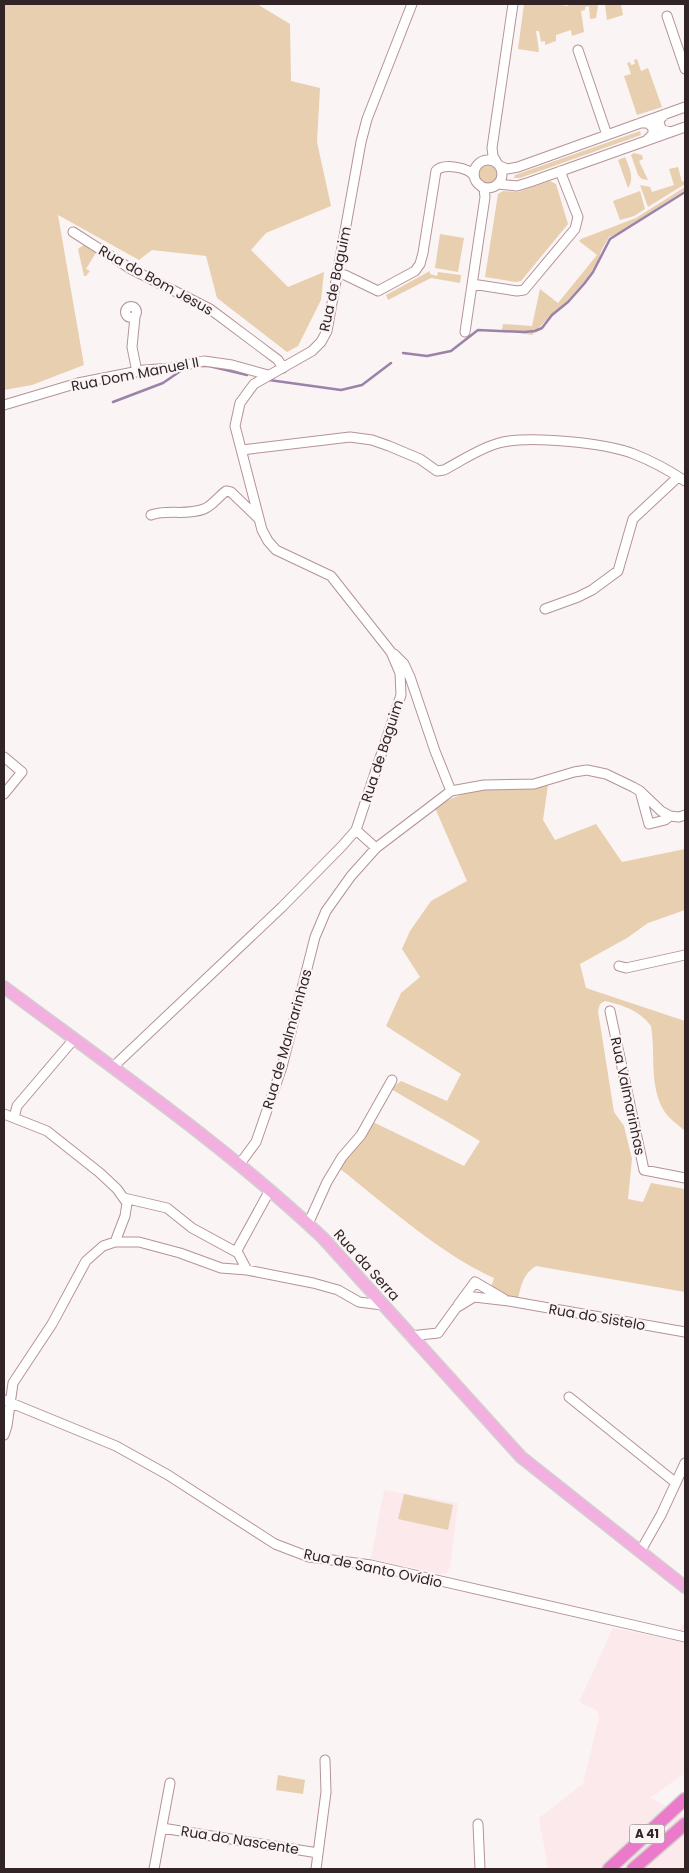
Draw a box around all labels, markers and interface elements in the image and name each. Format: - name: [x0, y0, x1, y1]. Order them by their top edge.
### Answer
- street label: Rua de Baguim: [314, 225, 356, 333]
- street label: Rua do Bom Jesus: [95, 240, 217, 320]
- street label: Rua Dom Manuel II: [69, 352, 201, 396]
- street label: Rua de Baguim: [356, 697, 408, 805]
- street label: Rua de Malmarinhas: [257, 967, 317, 1111]
- street label: Rua Valmarinhas: [606, 1035, 650, 1157]
- street label: Rua da Serra: [329, 1225, 405, 1305]
- street label: Rua do Sistelo: [547, 1299, 647, 1335]
- street label: Rua de Santo Ovídio: [302, 1544, 444, 1592]
- street label: Rua do Nascente: [179, 1821, 301, 1859]
- road number: A 41: [630, 1825, 664, 1844]

